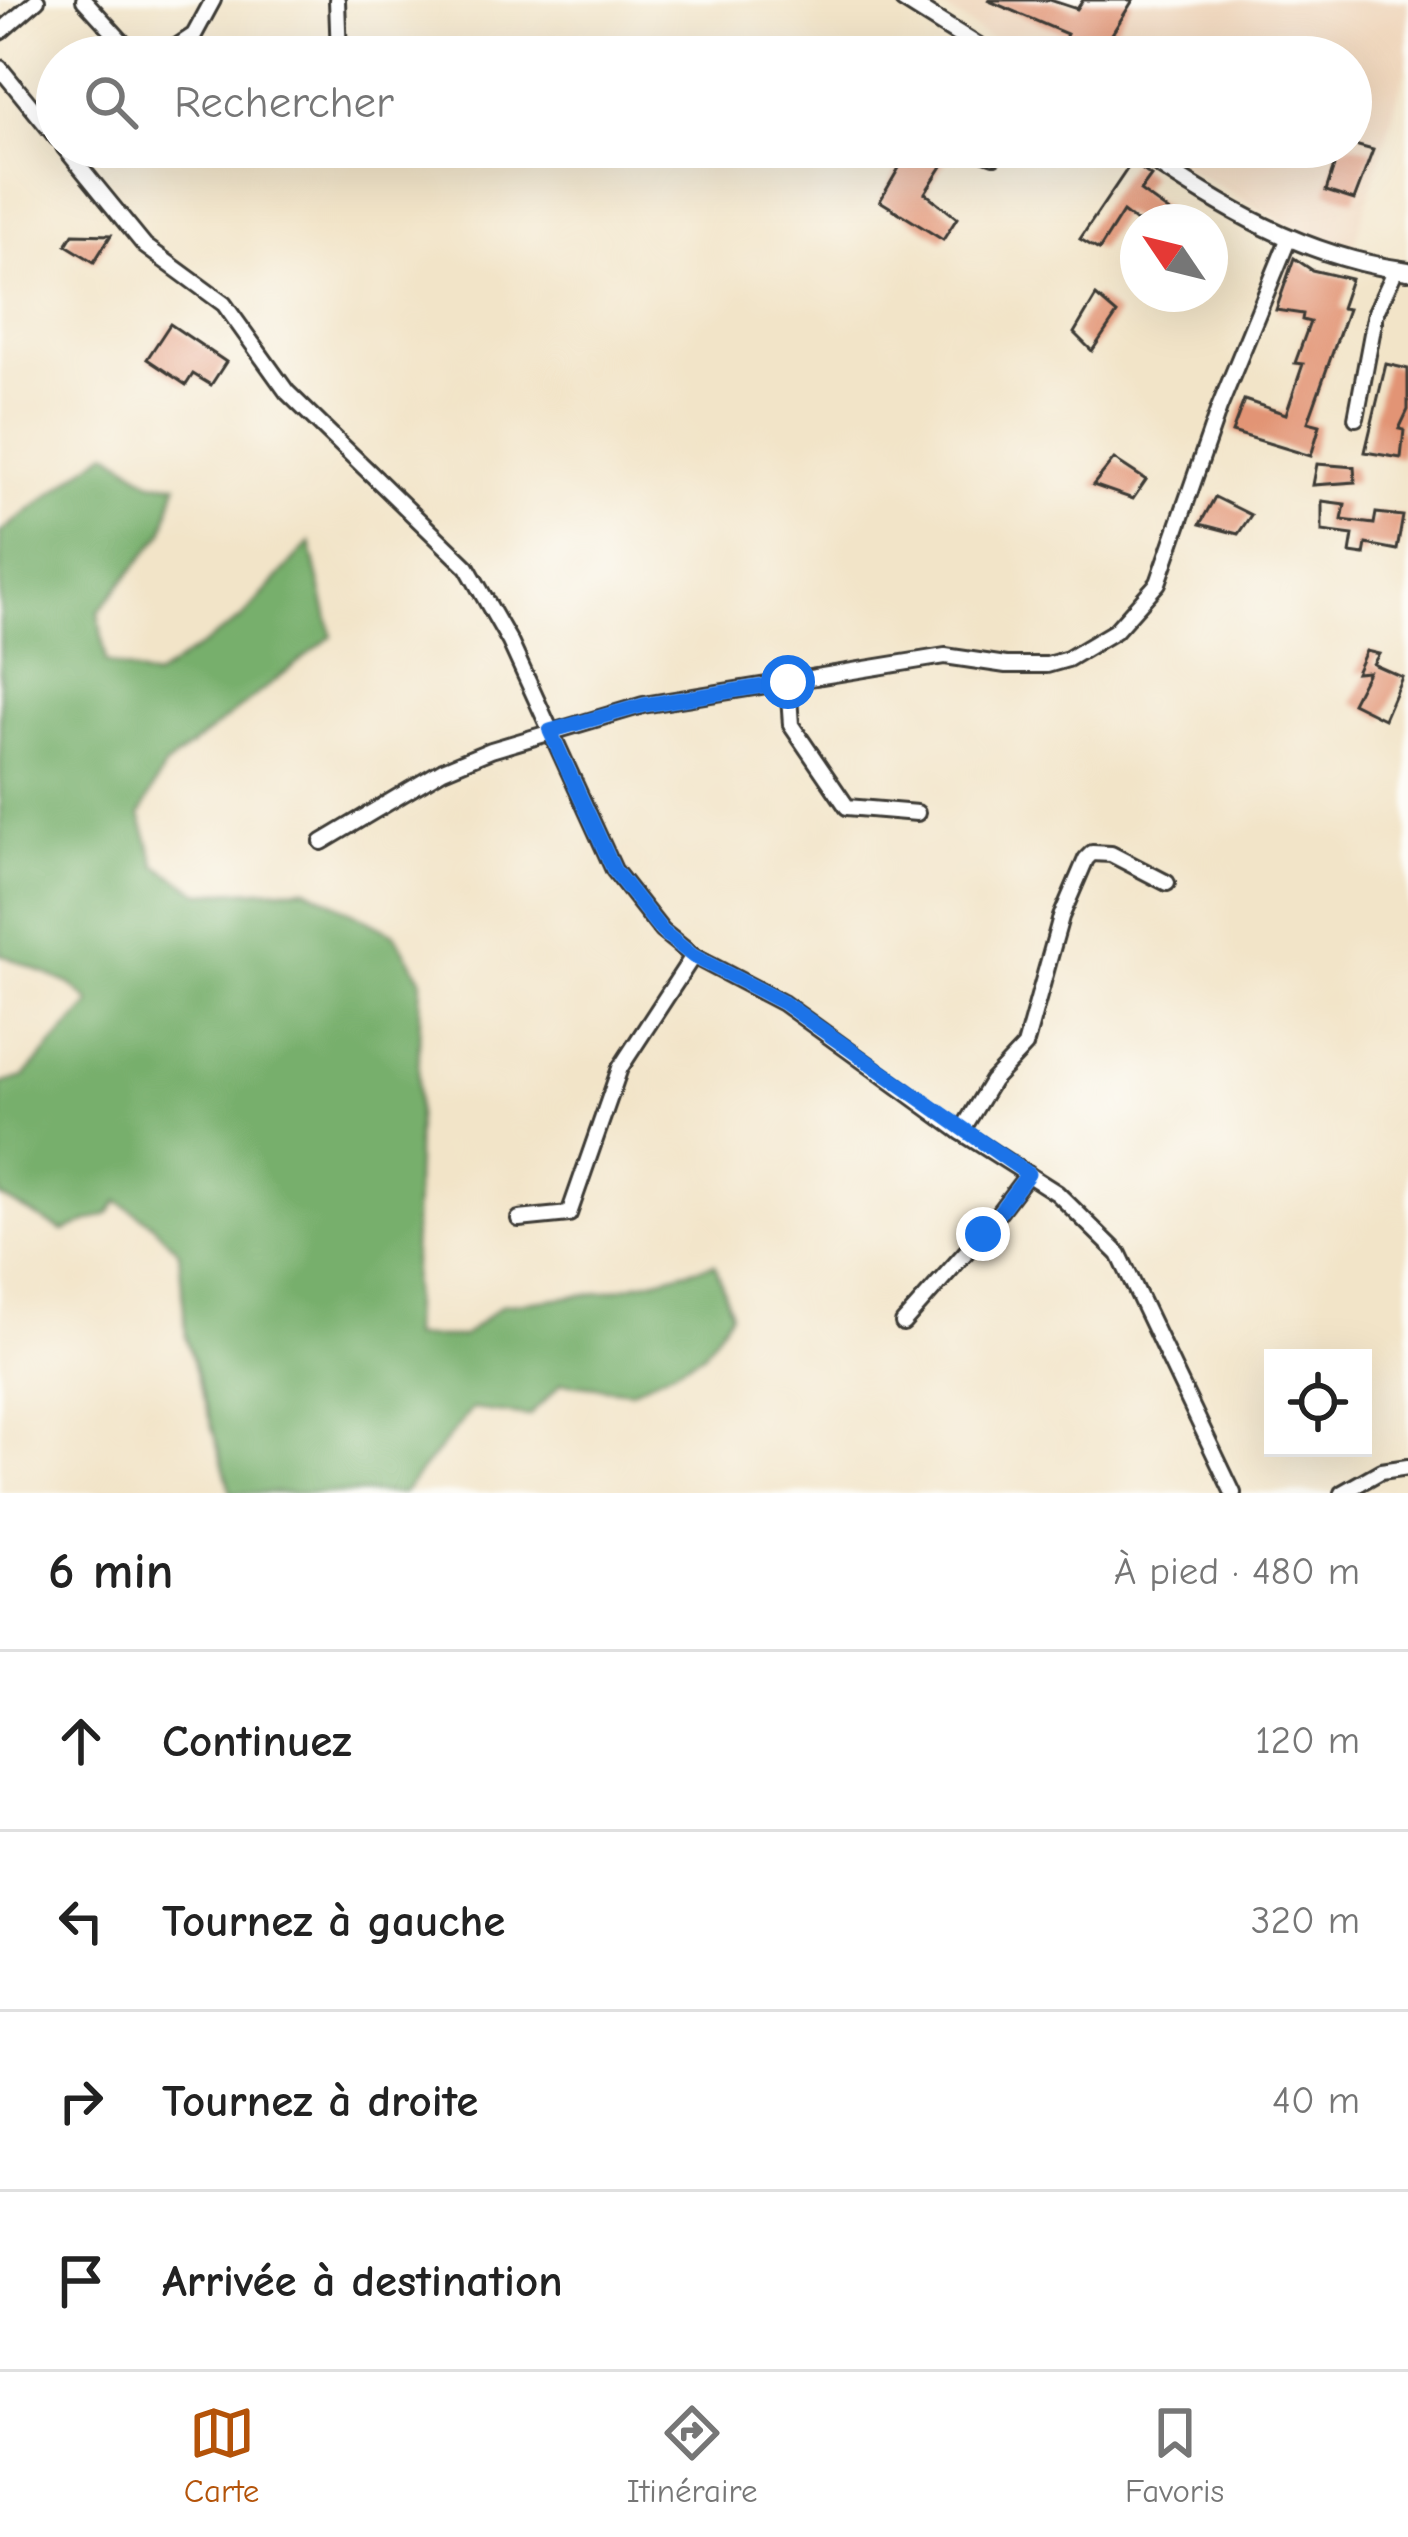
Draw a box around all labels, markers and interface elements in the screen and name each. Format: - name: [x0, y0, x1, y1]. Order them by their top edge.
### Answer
- search box: [36, 36, 1372, 168]
- icon: search: [78, 69, 144, 135]
- text: Rechercher: [174, 76, 394, 128]
- north arrow: [1120, 204, 1228, 312]
- route start: [761, 655, 815, 709]
- route end: [956, 1207, 1010, 1261]
- map controls: [1264, 1349, 1372, 1457]
- button: locate: [1264, 1349, 1372, 1457]
- text: 6 min: [48, 1542, 174, 1601]
- text: À pied · 480 m: [1114, 1549, 1360, 1594]
- icon: ahead: [48, 1708, 114, 1774]
- text: Continuez: [162, 1715, 352, 1767]
- text: 120 m: [1255, 1718, 1360, 1763]
- icon: left: [48, 1888, 114, 1954]
- text: Tournez à gauche: [162, 1895, 505, 1947]
- text: 320 m: [1251, 1898, 1360, 1943]
- icon: right: [48, 2068, 114, 2134]
- text: Tournez à droite: [162, 2075, 478, 2127]
- text: 40 m: [1272, 2078, 1360, 2123]
- icon: arrive: [48, 2248, 114, 2314]
- text: Arrivée à destination: [162, 2255, 563, 2307]
- tab: Carte: [184, 2400, 259, 2510]
- tab: Itinéraire: [627, 2400, 757, 2510]
- tab: Favoris: [1125, 2400, 1224, 2510]

